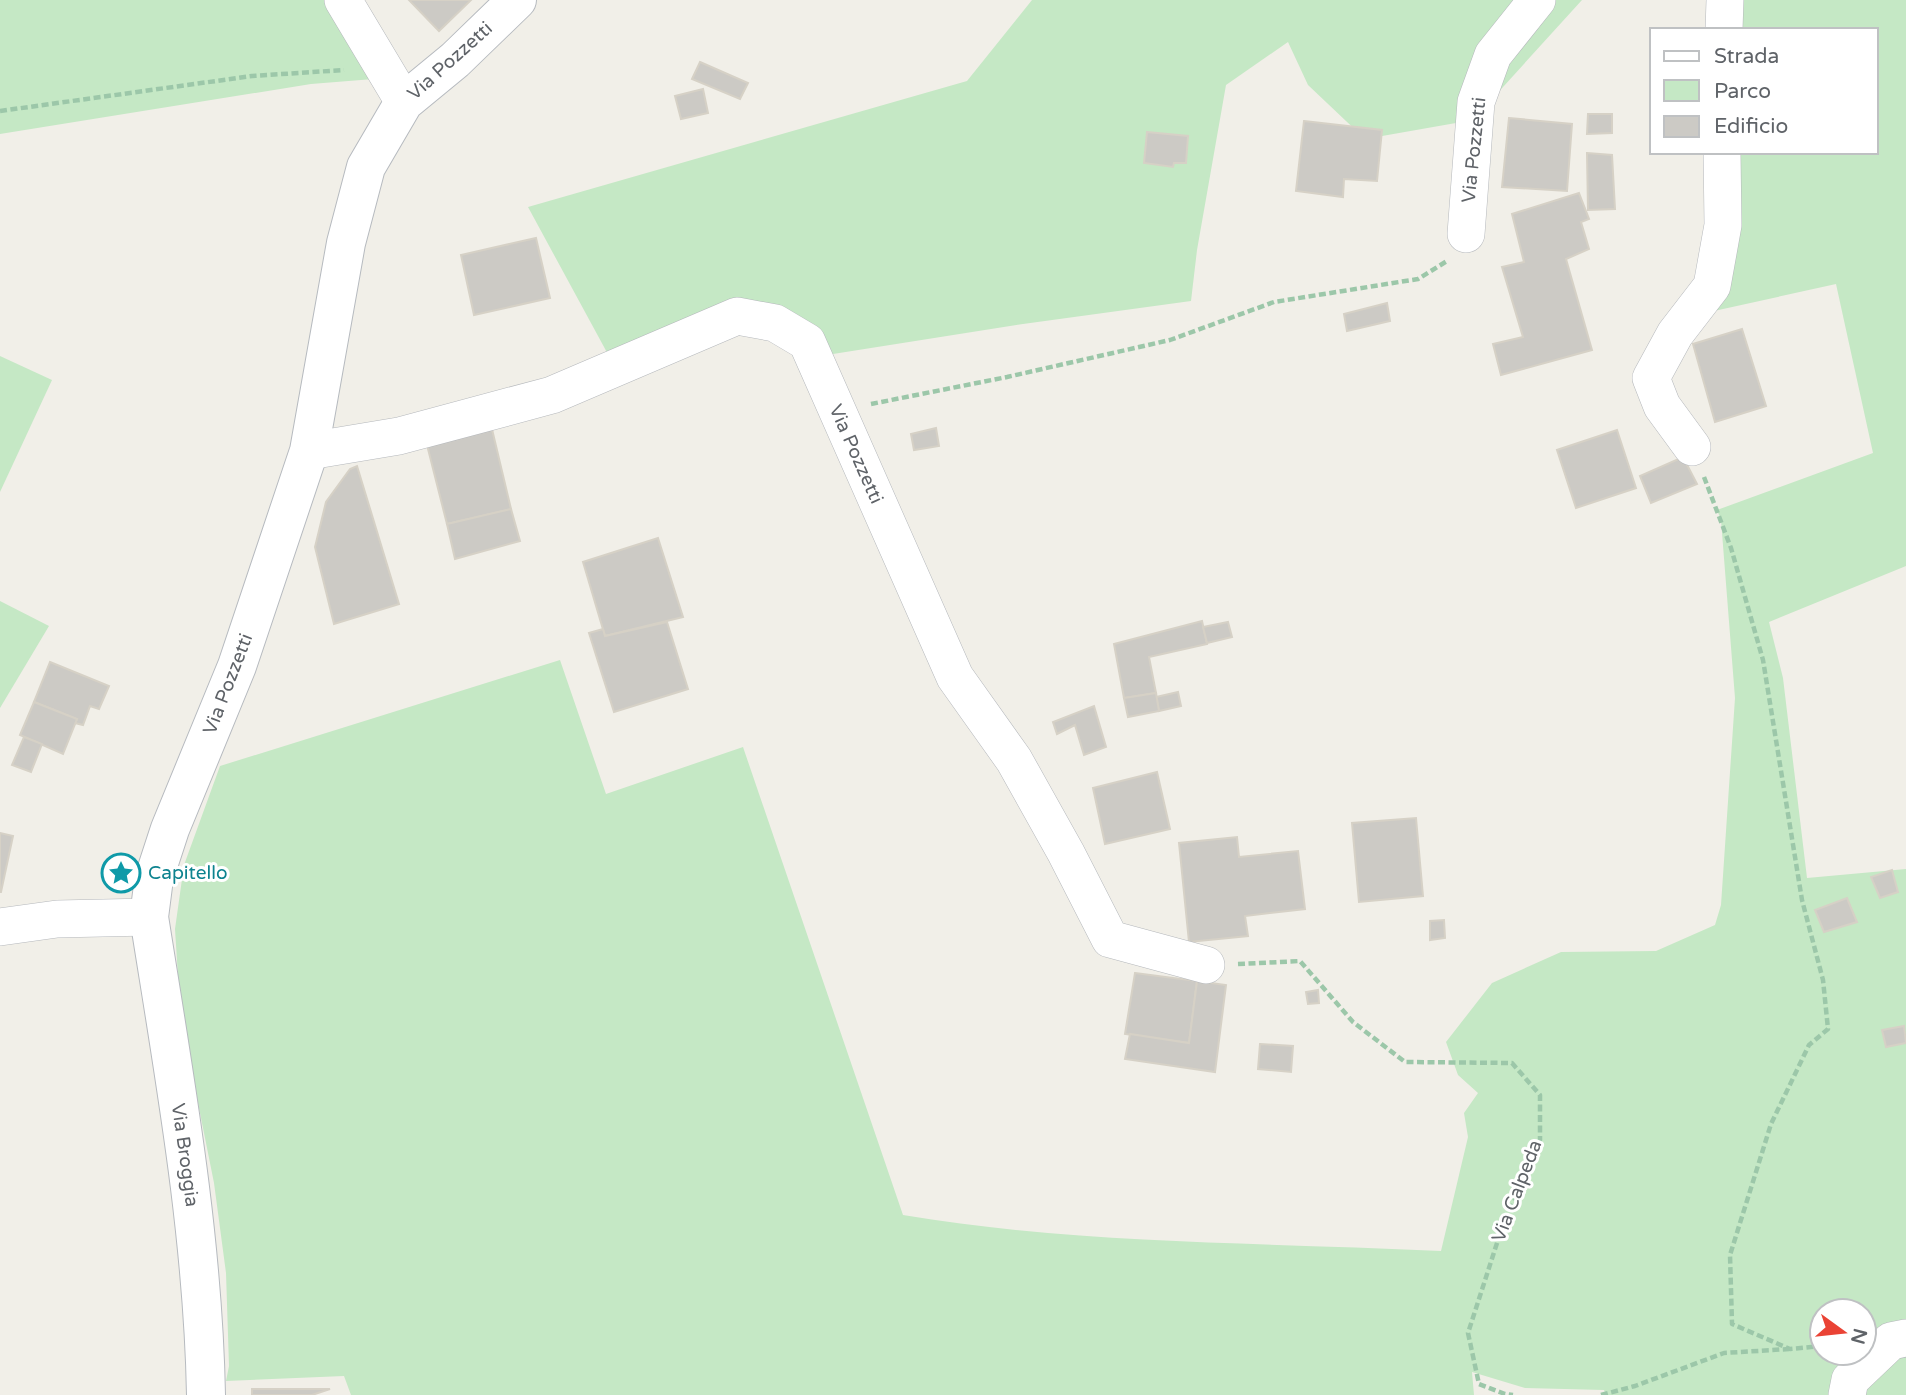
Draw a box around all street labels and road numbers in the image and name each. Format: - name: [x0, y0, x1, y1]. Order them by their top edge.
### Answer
- street label: Via Pozzetti: [403, 17, 497, 105]
- street label: Via Pozzetti: [1458, 96, 1490, 204]
- street label: Via Pozzetti: [824, 401, 888, 507]
- street label: Via Pozzetti: [199, 630, 257, 738]
- street label: Via Broggia: [167, 1102, 203, 1208]
- street label: Via Calpeda: [1487, 1137, 1547, 1245]

